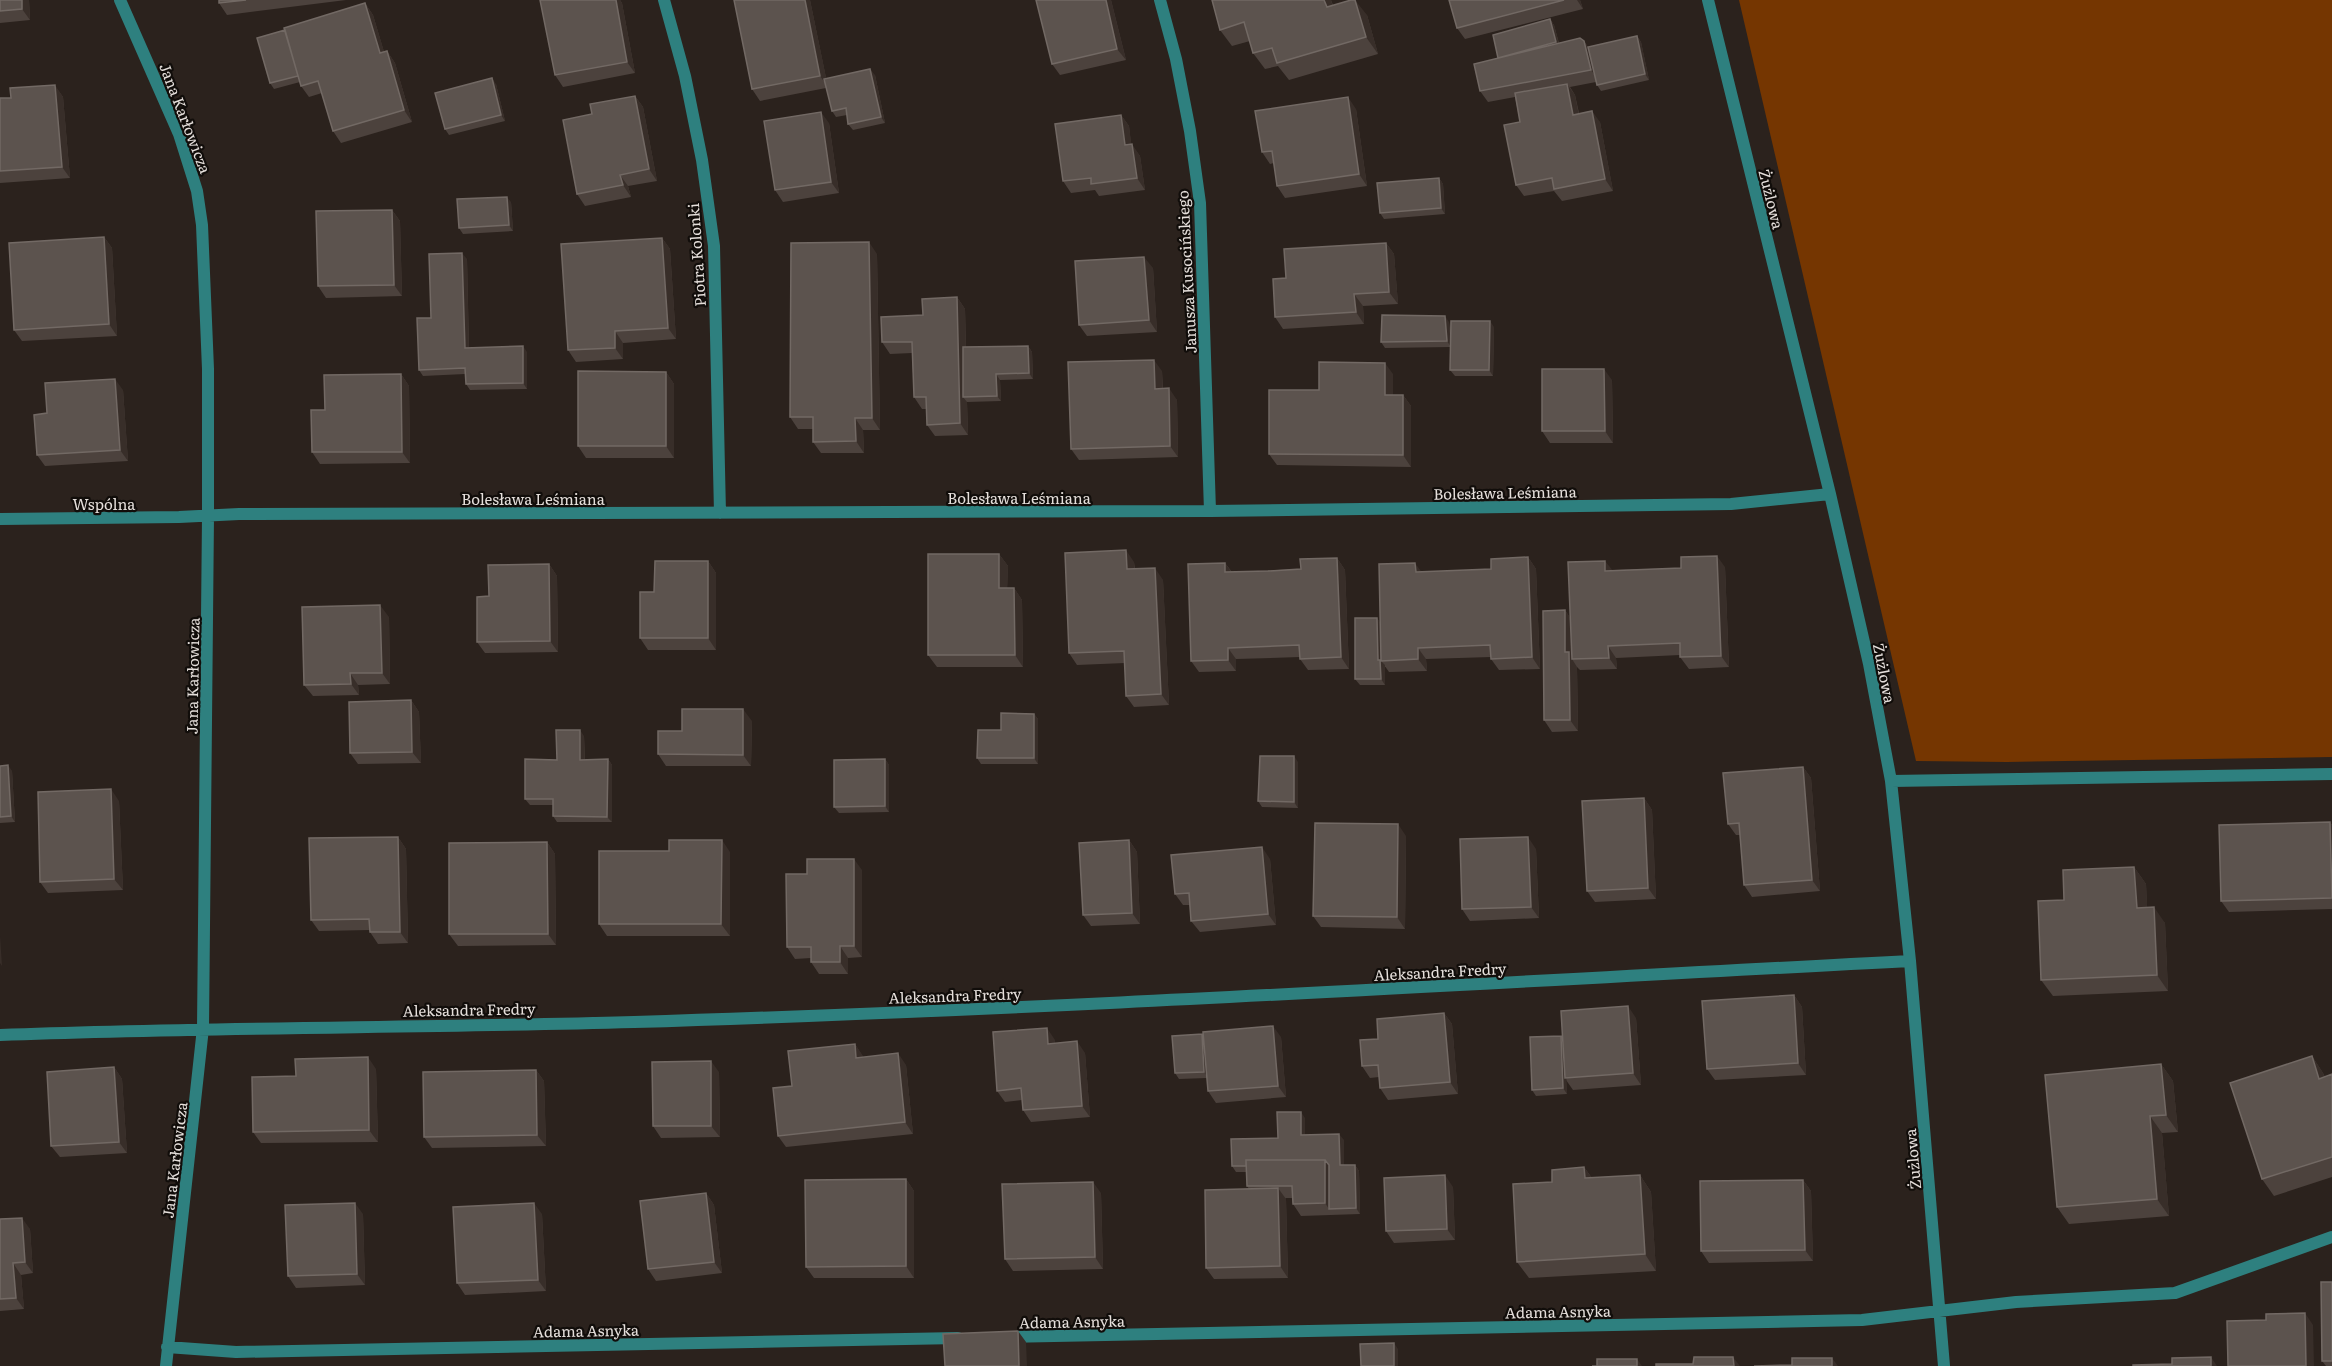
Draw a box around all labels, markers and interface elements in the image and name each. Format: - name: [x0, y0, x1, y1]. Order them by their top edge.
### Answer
- street label: Jana Karłowicza: [154, 59, 218, 178]
- street label: Żużlowa: [1753, 167, 1791, 232]
- street label: Janusza Kusocińskiego: [1170, 190, 1202, 354]
- street label: Piotra Kolonki: [681, 202, 711, 308]
- street label: Bolesława Leśmiana: [1433, 479, 1578, 505]
- street label: Bolesława Leśmiana: [947, 486, 1092, 509]
- street label: Bolesława Leśmiana: [461, 487, 606, 510]
- street label: Wspólna: [73, 492, 136, 515]
- street label: Jana Karłowicza: [179, 616, 205, 735]
- street label: Żużlowa: [1868, 641, 1902, 706]
- street label: Aleksandra Fredry: [1373, 956, 1507, 986]
- street label: Aleksandra Fredry: [888, 981, 1022, 1009]
- street label: Aleksandra Fredry: [402, 996, 536, 1022]
- street label: Jana Karłowicza: [155, 1100, 193, 1219]
- street label: Żużlowa: [1898, 1127, 1926, 1190]
- street label: Adama Asnyka: [1505, 1299, 1612, 1323]
- street label: Adama Asnyka: [1019, 1309, 1126, 1333]
- street label: Adama Asnyka: [533, 1318, 640, 1342]

